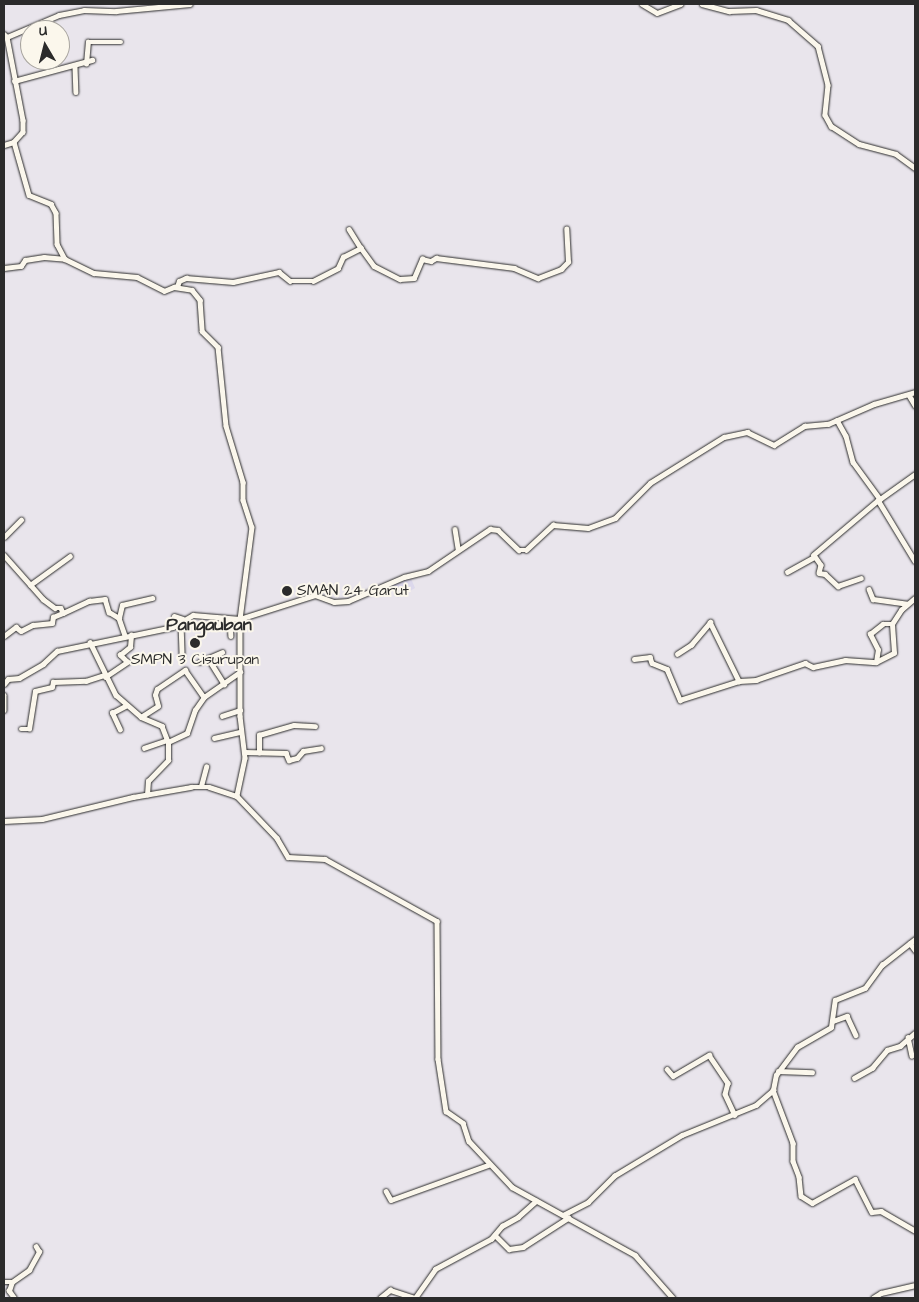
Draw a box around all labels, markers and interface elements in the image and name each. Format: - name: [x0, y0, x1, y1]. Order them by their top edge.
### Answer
- north arrow: [20, 20, 70, 70]
- text: U: [38, 21, 48, 42]
- place label: SMAN 24 Garut: [297, 582, 409, 600]
- marker: SMAN 24 Garut: [281, 585, 293, 597]
- district label: Pangauban: [166, 614, 252, 636]
- marker: SMPN 3 Cisurupan: [189, 637, 201, 649]
- place label: SMPN 3 Cisurupan: [131, 651, 259, 669]

